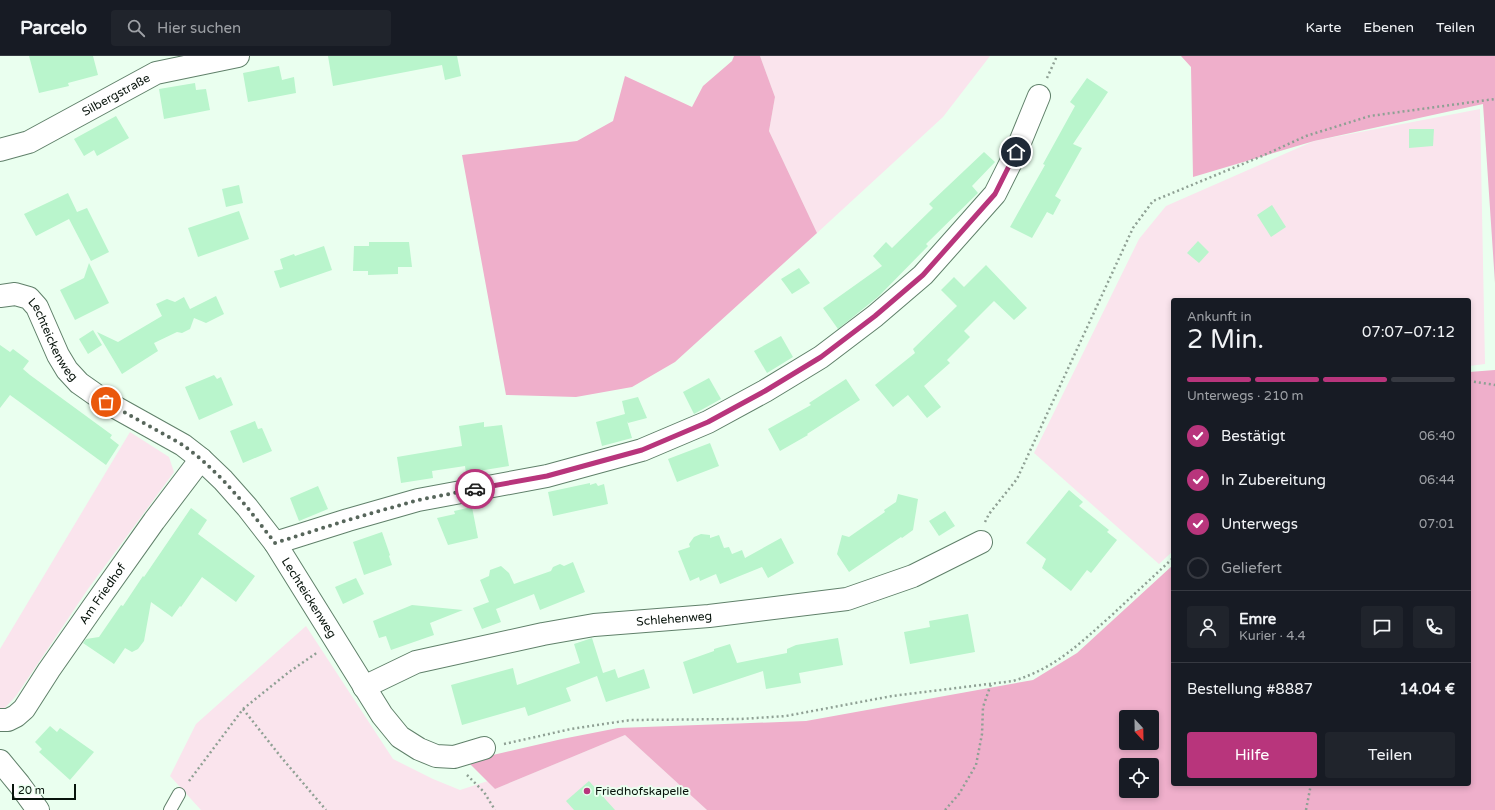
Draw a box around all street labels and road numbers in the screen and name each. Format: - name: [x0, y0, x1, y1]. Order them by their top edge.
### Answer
- street label: Silbergstraße: [79, 71, 153, 119]
- street label: Lechteickenweg: [25, 295, 81, 384]
- street label: Lechteickenweg: [279, 555, 339, 641]
- street label: Am Friedhof: [76, 560, 129, 627]
- street label: Schlehenweg: [636, 609, 713, 629]

